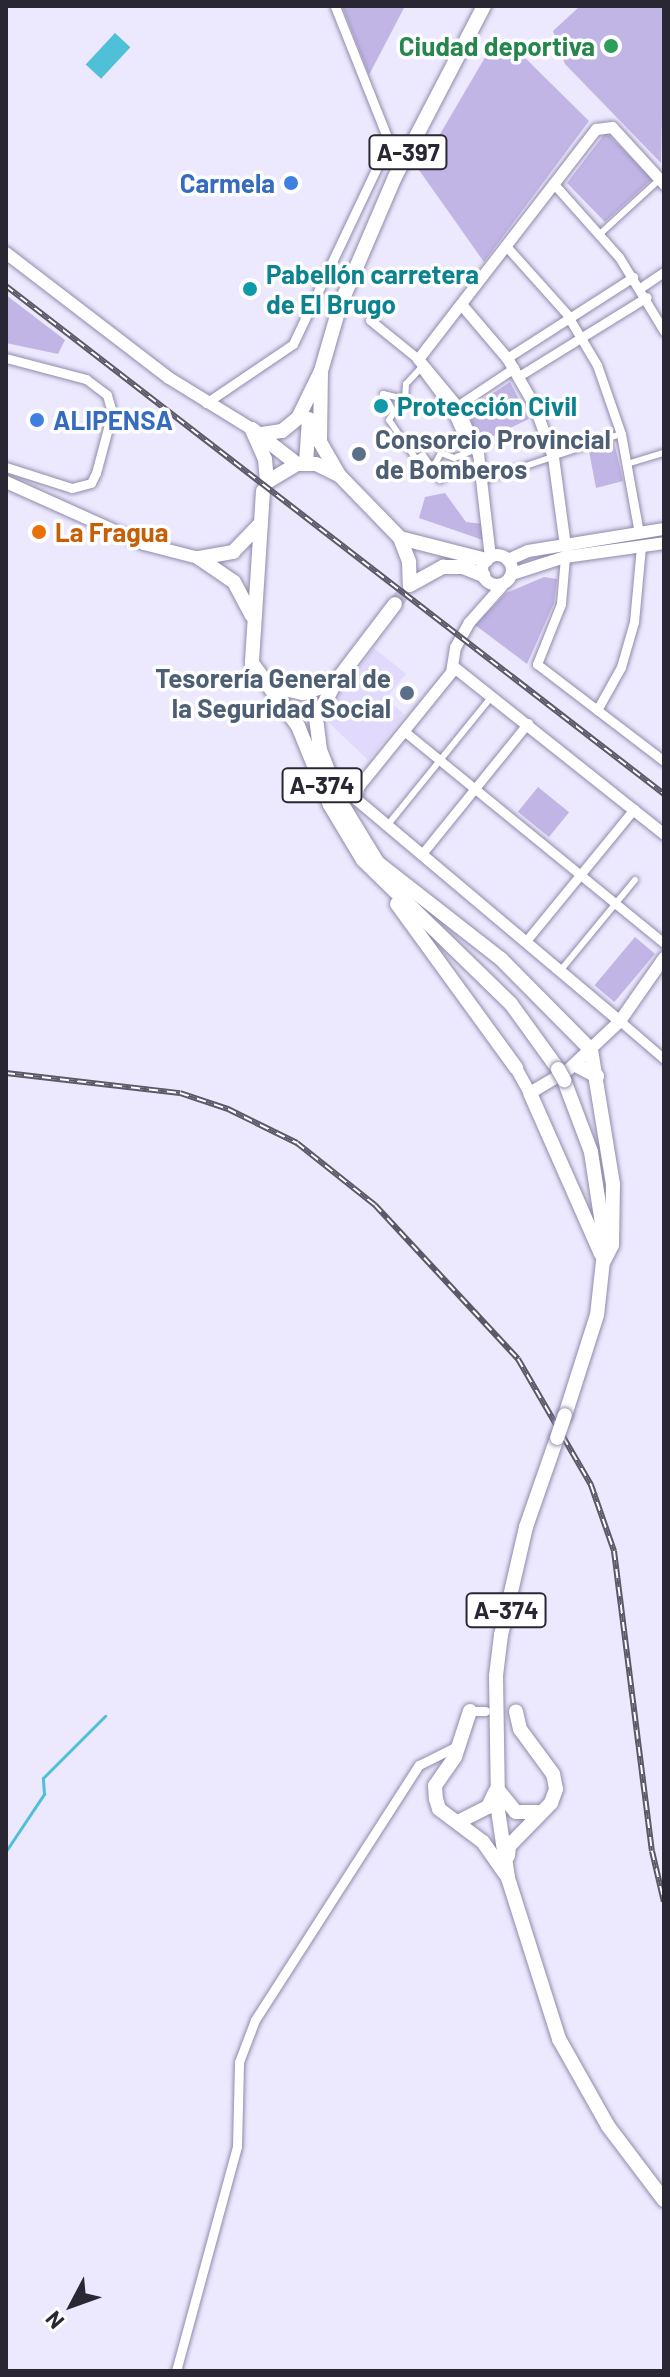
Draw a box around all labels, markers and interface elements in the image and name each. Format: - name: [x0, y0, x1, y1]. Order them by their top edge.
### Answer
- place label: Ciudad deportiva: [399, 30, 595, 62]
- marker: Ciudad deportiva: [602, 37, 620, 55]
- road number: A-397: [368, 132, 448, 172]
- place label: Carmela: [180, 167, 275, 199]
- marker: Carmela: [282, 174, 300, 192]
- place label: Pabellón carretera de El Brugo: [266, 258, 479, 320]
- marker: Pabellón carretera de El Brugo: [241, 280, 259, 298]
- place label: Protección Civil: [397, 390, 577, 422]
- marker: Protección Civil: [372, 397, 390, 415]
- place label: ALIPENSA: [53, 404, 173, 436]
- marker: ALIPENSA: [28, 411, 46, 429]
- place label: Consorcio Provincial de Bomberos: [375, 423, 611, 484]
- marker: Consorcio Provincial de Bomberos: [350, 445, 368, 463]
- place label: La Fragua: [55, 516, 168, 548]
- marker: La Fragua: [30, 523, 48, 541]
- place label: Tesorería General de la Seguridad Social: [155, 662, 391, 724]
- marker: Tesorería General de la Seguridad Social: [398, 684, 416, 702]
- road number: A-374: [280, 765, 364, 805]
- road number: A-374: [464, 1590, 548, 1630]
- north arrow: [32, 2265, 112, 2345]
- text: N: [39, 2307, 69, 2335]

